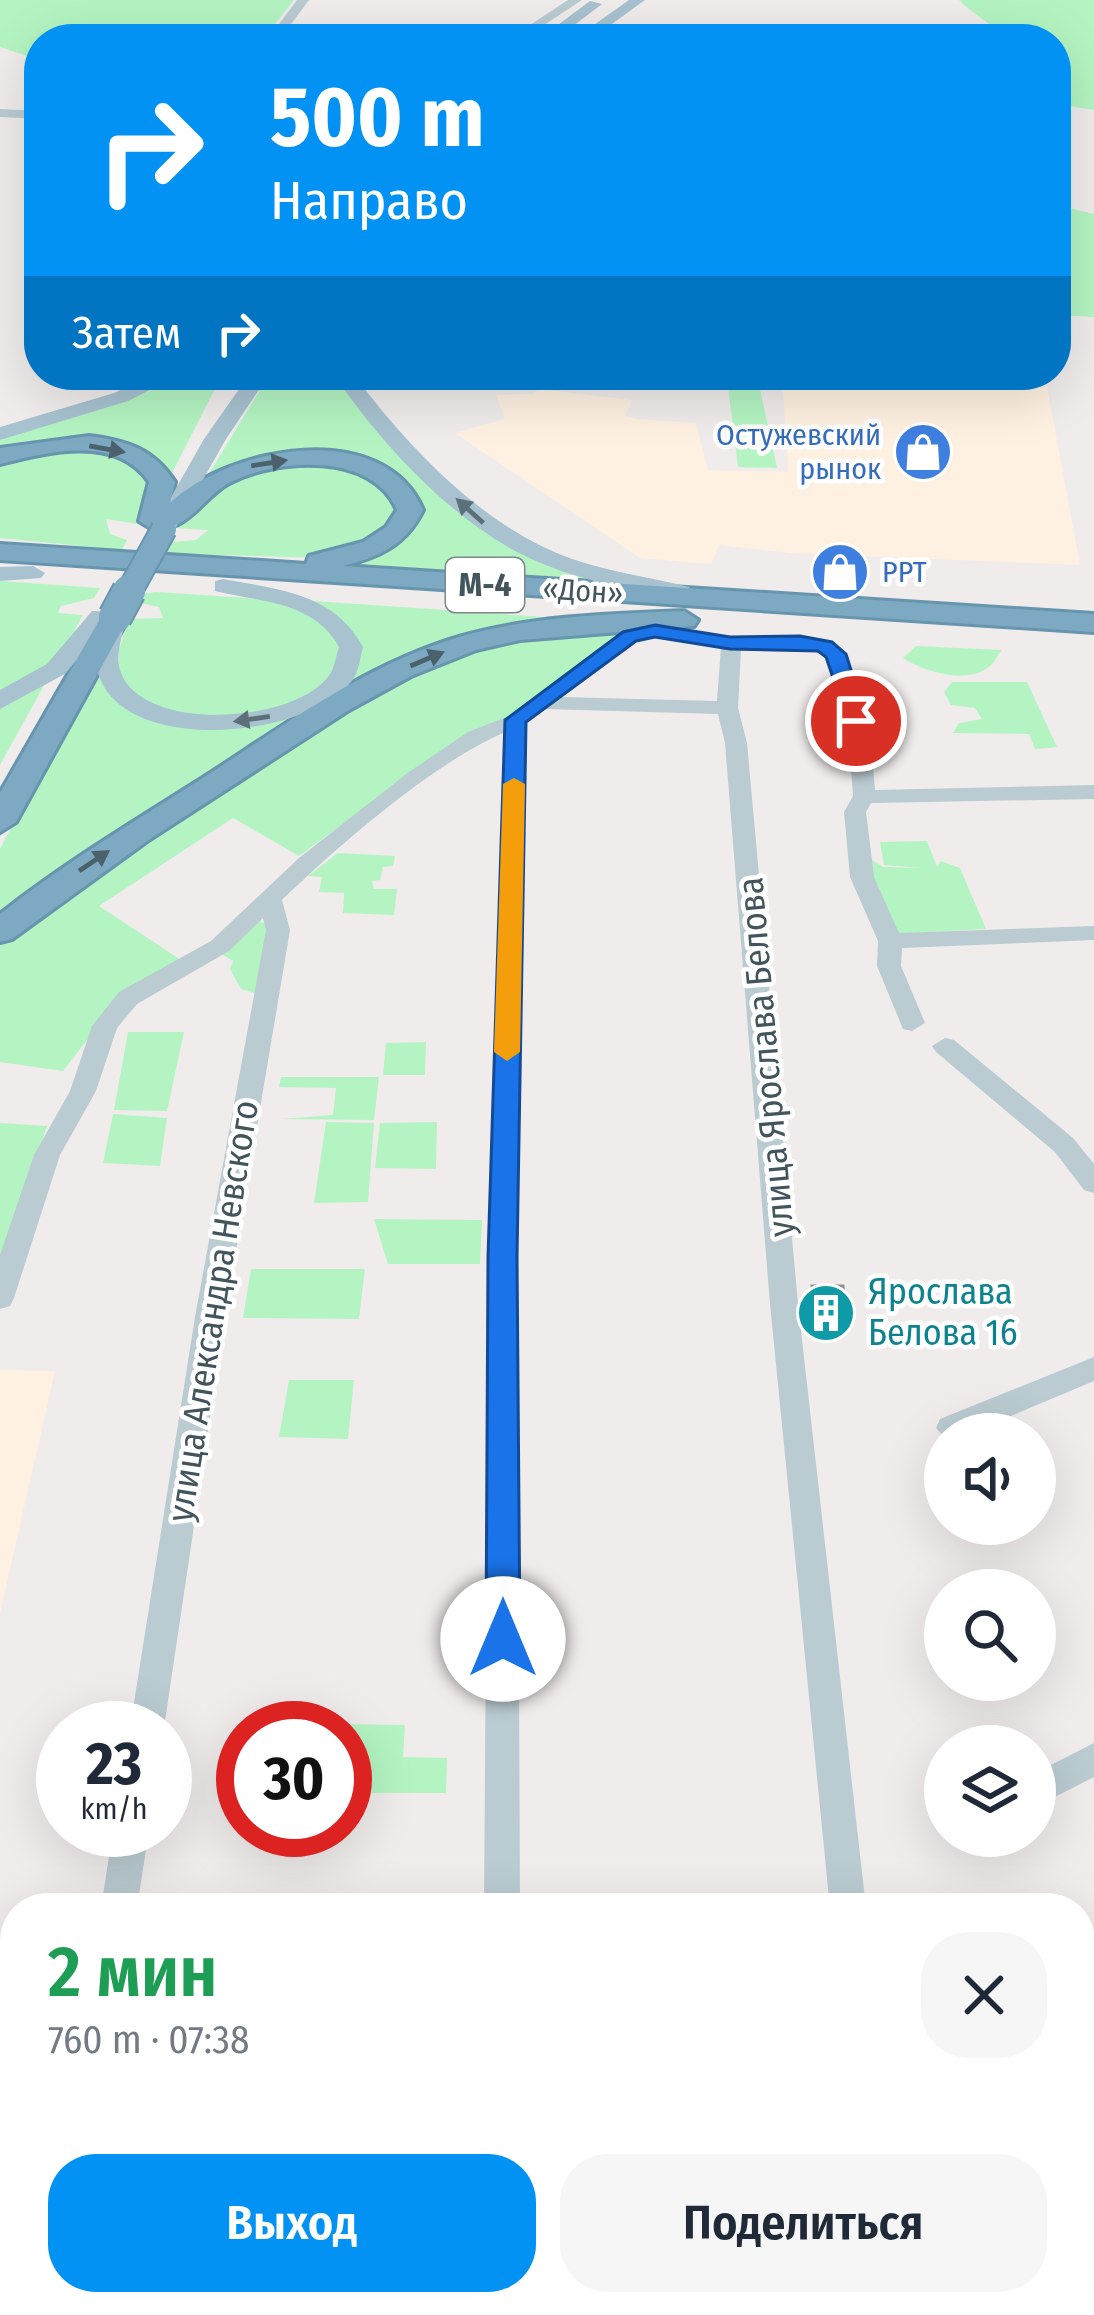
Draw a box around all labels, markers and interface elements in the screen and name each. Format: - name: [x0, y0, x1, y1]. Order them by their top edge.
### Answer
- text: 500 m: [270, 67, 485, 168]
- icon: right: [72, 72, 228, 228]
- text: Направо: [270, 169, 468, 233]
- icon: right: [205, 300, 271, 366]
- text: Затем: [72, 306, 181, 360]
- place label: Остужевский рынок: [716, 417, 881, 487]
- shop icon: Остужевский рынок: [892, 421, 954, 483]
- one-way arrow: [89, 440, 126, 459]
- one-way arrow: [251, 453, 289, 471]
- one-way arrow: [456, 499, 486, 525]
- shop icon: РРТ: [809, 541, 871, 603]
- place label: РРТ: [882, 554, 927, 590]
- road number: М-4: [446, 558, 524, 612]
- street label: «Дон»: [542, 570, 624, 612]
- one-way arrow: [409, 649, 445, 668]
- pin: [805, 670, 907, 772]
- icon: arrive: [823, 688, 889, 754]
- one-way arrow: [233, 710, 270, 729]
- one-way arrow: [77, 850, 110, 872]
- street label: улица Ярослава Белова: [728, 875, 804, 1239]
- street label: улица Александра Невского: [158, 1097, 268, 1525]
- place label: Ярослава Белова 16: [868, 1270, 1018, 1355]
- building icon: Ярослава Белова 16: [795, 1282, 857, 1344]
- map controls: [924, 1413, 1056, 1857]
- button: sound: [924, 1413, 1056, 1545]
- button: search: [924, 1569, 1056, 1701]
- position arrow: [440, 1576, 566, 1702]
- speed limit sign: 30: [216, 1701, 372, 1857]
- button: layers: [924, 1725, 1056, 1857]
- text: 23: [86, 1728, 142, 1800]
- text: km/h: [81, 1791, 147, 1827]
- text: 2 мин: [48, 1929, 218, 2015]
- button: close: [921, 1932, 1047, 2058]
- text: 760 m · 07:38: [48, 2017, 249, 2063]
- button: Выход: [48, 2154, 536, 2292]
- button: Поделиться: [560, 2154, 1047, 2292]

